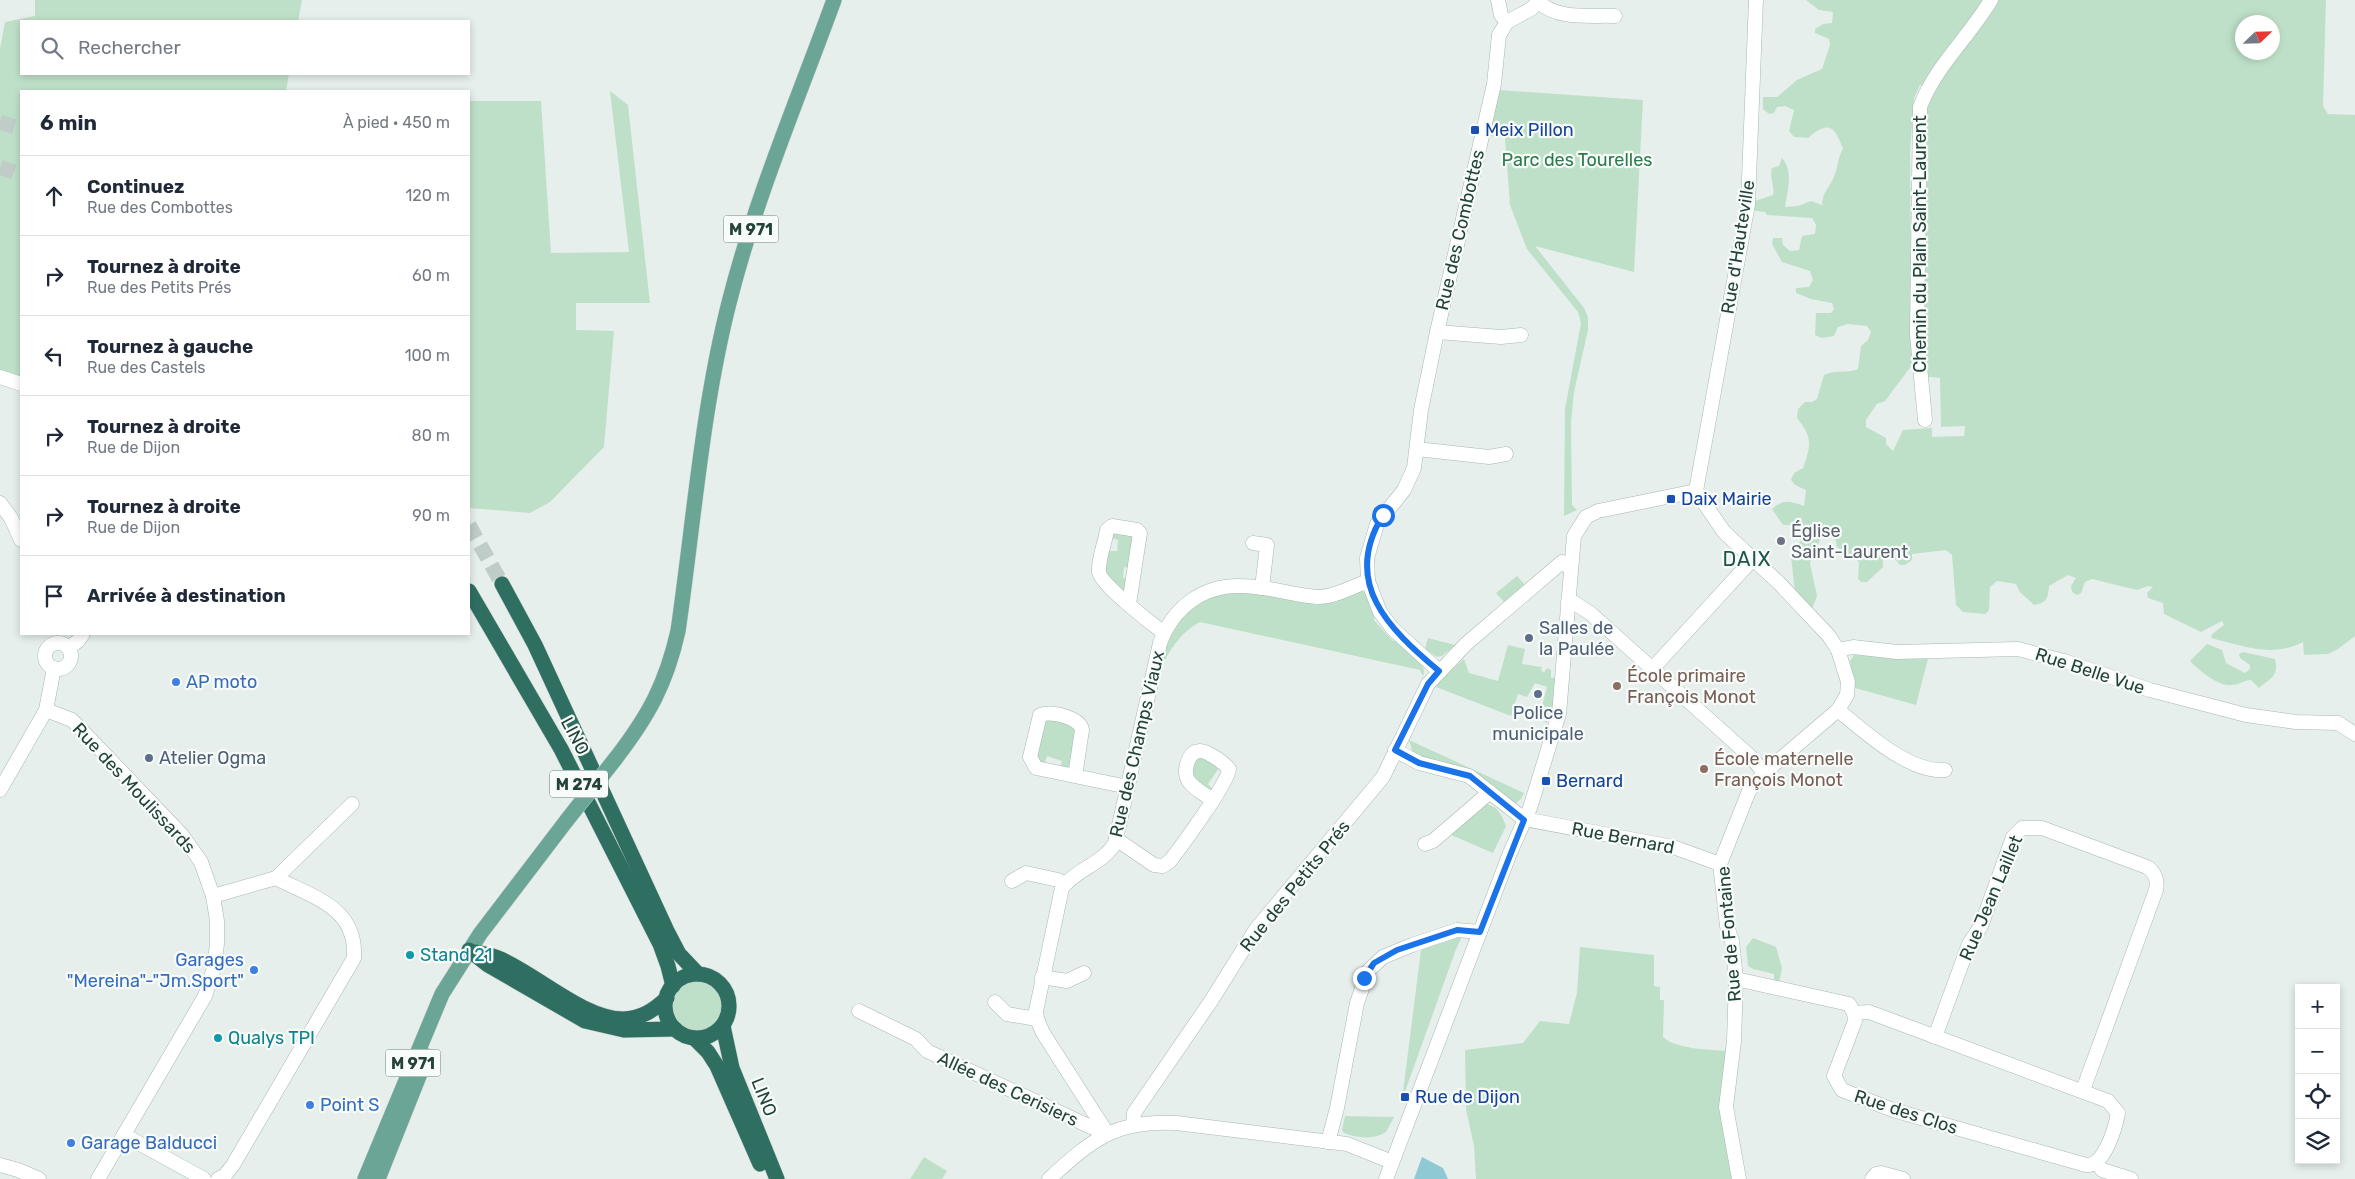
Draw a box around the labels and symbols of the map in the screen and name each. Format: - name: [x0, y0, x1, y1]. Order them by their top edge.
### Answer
- north arrow: [2235, 15, 2280, 60]
- street label: Chemin du Plain Saint-Laurent: [1909, 115, 1931, 373]
- place label: Meix Pillon: [1485, 119, 1574, 141]
- marker: Meix Pillon: [1469, 124, 1481, 136]
- street label: Rue des Combottes: [1431, 148, 1489, 312]
- park label: Parc des Tourelles: [1502, 149, 1652, 171]
- street label: Rue d'Hauteville: [1717, 178, 1759, 316]
- road number: M 971: [724, 215, 778, 242]
- place label: Daix Mairie: [1681, 488, 1772, 510]
- marker: Daix Mairie: [1665, 493, 1677, 505]
- route start: [1372, 504, 1395, 527]
- place label: Église Saint-Laurent: [1791, 520, 1908, 563]
- marker: Église Saint-Laurent: [1775, 535, 1787, 547]
- district label: DAIX: [1722, 547, 1772, 571]
- place label: Salles de la Paulée: [1539, 617, 1614, 660]
- marker: Salles de la Paulée: [1523, 632, 1535, 644]
- street label: Rue Belle Vue: [2032, 643, 2148, 699]
- street label: Rue des Champs Viaux: [1105, 648, 1169, 839]
- place label: École primaire François Monot: [1627, 665, 1756, 708]
- place label: AP moto: [186, 671, 257, 693]
- marker: AP moto: [170, 676, 182, 688]
- marker: École primaire François Monot: [1611, 680, 1623, 692]
- marker: Police municipale: [1532, 688, 1544, 700]
- place label: Police municipale: [1492, 702, 1584, 745]
- street label: LINO: [556, 713, 594, 759]
- street label: Rue des Moulissards: [68, 718, 200, 858]
- place label: Atelier Ogma: [159, 747, 266, 769]
- place label: École maternelle François Monot: [1714, 748, 1854, 791]
- marker: Atelier Ogma: [143, 752, 155, 764]
- marker: École maternelle François Monot: [1698, 763, 1710, 775]
- place label: Bernard: [1556, 770, 1623, 792]
- road number: M 274: [550, 771, 608, 798]
- marker: Bernard: [1540, 775, 1552, 787]
- street label: Rue des Petits Prés: [1235, 816, 1355, 956]
- street label: Rue Bernard: [1570, 817, 1676, 859]
- street label: Rue Jean Laillet: [1955, 832, 2027, 964]
- street label: Rue de Fontaine: [1712, 865, 1746, 1003]
- place label: Stand 21: [420, 944, 492, 966]
- place label: Garages "Mereina"-"Jm.Sport": [67, 949, 244, 992]
- marker: Stand 21: [404, 949, 416, 961]
- marker: Garages "Mereina"-"Jm.Sport": [248, 964, 260, 976]
- route end: [1353, 967, 1376, 990]
- place label: Qualys TPI: [228, 1027, 315, 1049]
- marker: Qualys TPI: [212, 1032, 224, 1044]
- street label: Allée des Cerisiers: [934, 1047, 1082, 1131]
- road number: M 971: [386, 1050, 440, 1076]
- street label: LINO: [746, 1074, 782, 1120]
- street label: Rue des Clos: [1852, 1085, 1960, 1139]
- place label: Rue de Dijon: [1415, 1086, 1520, 1108]
- marker: Rue de Dijon: [1399, 1091, 1411, 1103]
- place label: Point S: [320, 1094, 380, 1116]
- marker: Point S: [304, 1099, 316, 1111]
- place label: Garage Balducci: [81, 1132, 217, 1154]
- marker: Garage Balducci: [65, 1137, 77, 1149]

